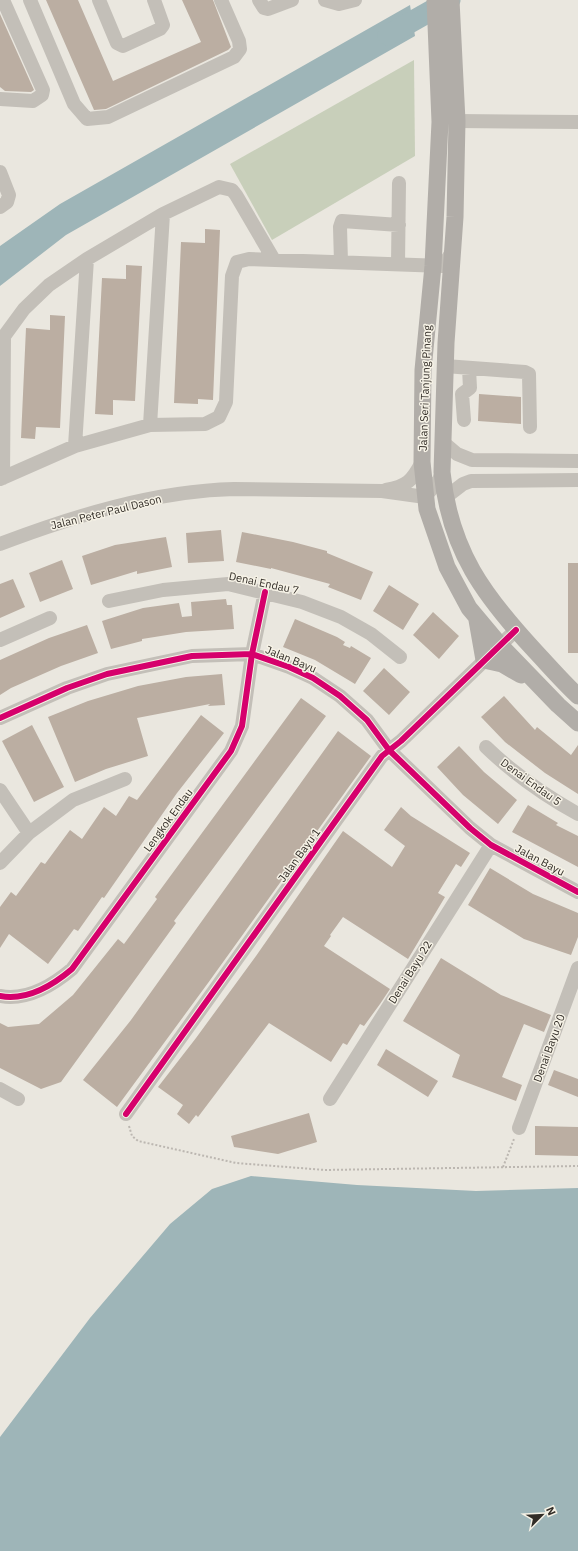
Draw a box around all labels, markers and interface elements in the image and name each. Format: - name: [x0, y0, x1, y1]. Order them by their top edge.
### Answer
- street label: Jalan Seri Tanjung Pinang: [416, 325, 434, 451]
- street label: Jalan Peter Paul Dason: [49, 491, 163, 533]
- street label: Denai Endau 7: [228, 569, 300, 597]
- street label: Jalan Bayu: [263, 642, 319, 676]
- street label: Denai Endau 5: [498, 755, 564, 809]
- street label: Lengkok Endau: [140, 786, 196, 854]
- street label: Jalan Bayu 1: [275, 825, 323, 885]
- street label: Jalan Bayu: [513, 841, 567, 879]
- street label: Denai Bayu 22: [385, 938, 435, 1006]
- street label: Denai Bayu 20: [530, 1012, 568, 1084]
- north arrow: [522, 1495, 562, 1535]
- text: N: [543, 1504, 559, 1517]

